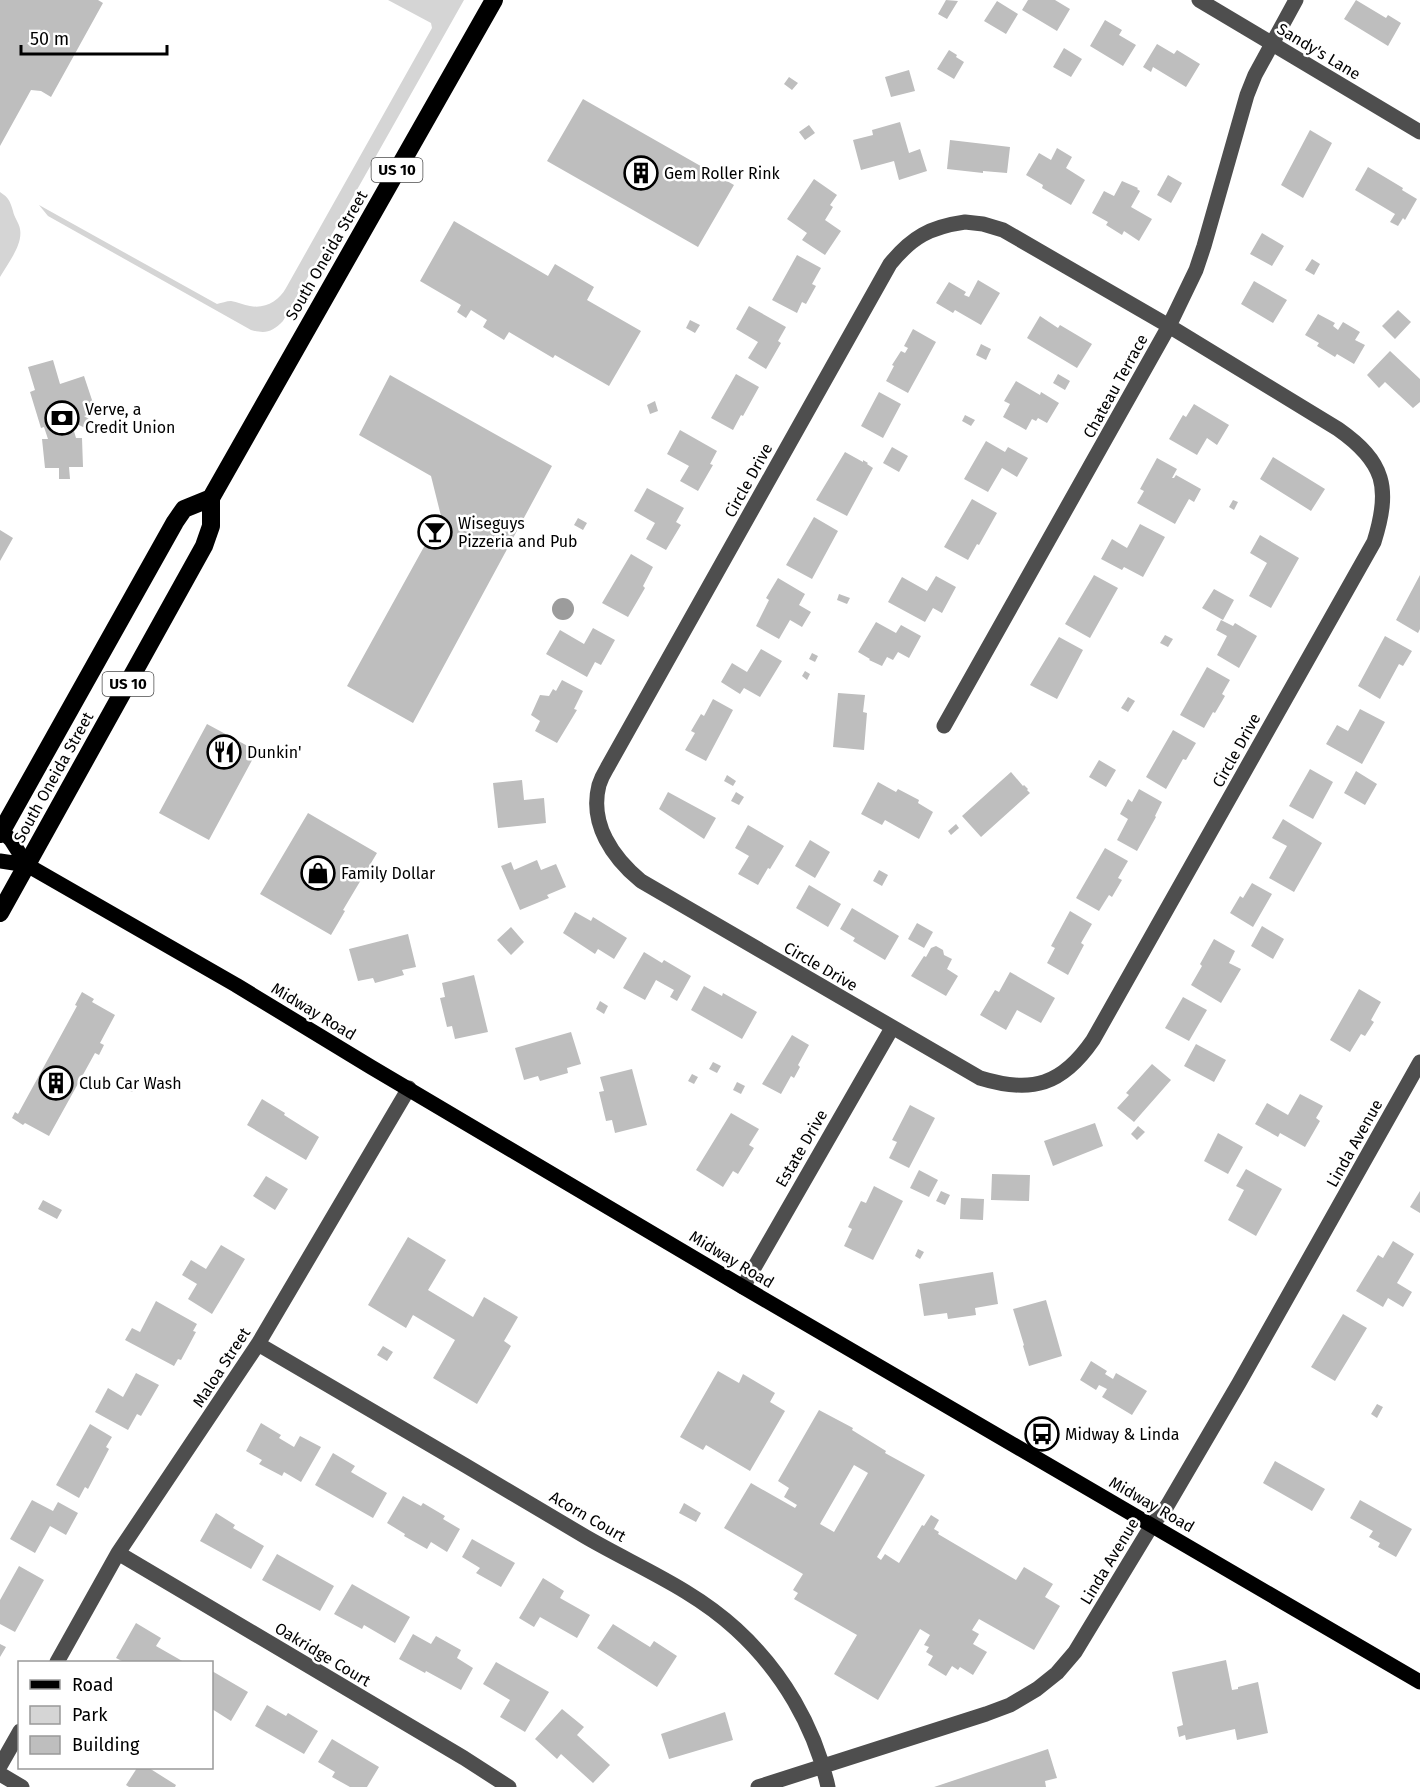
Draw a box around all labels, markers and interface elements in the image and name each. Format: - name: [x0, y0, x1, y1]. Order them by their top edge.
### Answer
- scale bar: [21, 18, 166, 56]
- street label: Sandy's Lane: [1274, 19, 1364, 84]
- text: 50 m: [30, 28, 69, 50]
- building icon: Gem Roller Rink: [623, 155, 659, 191]
- road number: US 10: [372, 158, 422, 182]
- place label: Gem Roller Rink: [664, 164, 781, 183]
- street label: South Oneida Street: [282, 187, 371, 323]
- street label: Chateau Terrace: [1079, 331, 1152, 442]
- bank icon: Verve, a Credit Union: [44, 400, 80, 436]
- place label: Verve, a Credit Union: [85, 400, 175, 437]
- street label: Circle Drive: [720, 440, 777, 521]
- bar icon: Wiseguys Pizzeria and Pub: [417, 514, 453, 550]
- place label: Wiseguys Pizzeria and Pub: [458, 514, 578, 551]
- road number: US 10: [102, 672, 154, 696]
- street label: South Oneida Street: [10, 708, 97, 846]
- street label: Circle Drive: [1208, 710, 1265, 791]
- restaurant icon: Dunkin': [206, 734, 242, 770]
- place label: Dunkin': [247, 743, 301, 762]
- shop icon: Family Dollar: [300, 855, 336, 891]
- place label: Family Dollar: [341, 864, 436, 883]
- street label: Circle Drive: [781, 938, 861, 995]
- street label: Midway Road: [268, 979, 359, 1044]
- building icon: Club Car Wash: [38, 1065, 74, 1101]
- place label: Club Car Wash: [79, 1074, 182, 1093]
- street label: Linda Avenue: [1322, 1096, 1386, 1190]
- street label: Estate Drive: [772, 1106, 831, 1190]
- street label: Midway Road: [686, 1227, 777, 1292]
- street label: Maloa Street: [189, 1324, 254, 1411]
- bus stop icon: Midway & Linda: [1024, 1416, 1060, 1452]
- place label: Midway & Linda: [1065, 1425, 1179, 1444]
- street label: Midway Road: [1106, 1472, 1198, 1536]
- street label: Acorn Court: [546, 1487, 629, 1546]
- street label: Linda Avenue: [1076, 1515, 1143, 1608]
- street label: Oakridge Court: [271, 1618, 374, 1691]
- legend: [18, 1661, 213, 1769]
- text: Road: [72, 1674, 114, 1696]
- text: Park: [72, 1704, 108, 1726]
- text: Building: [72, 1734, 140, 1756]

